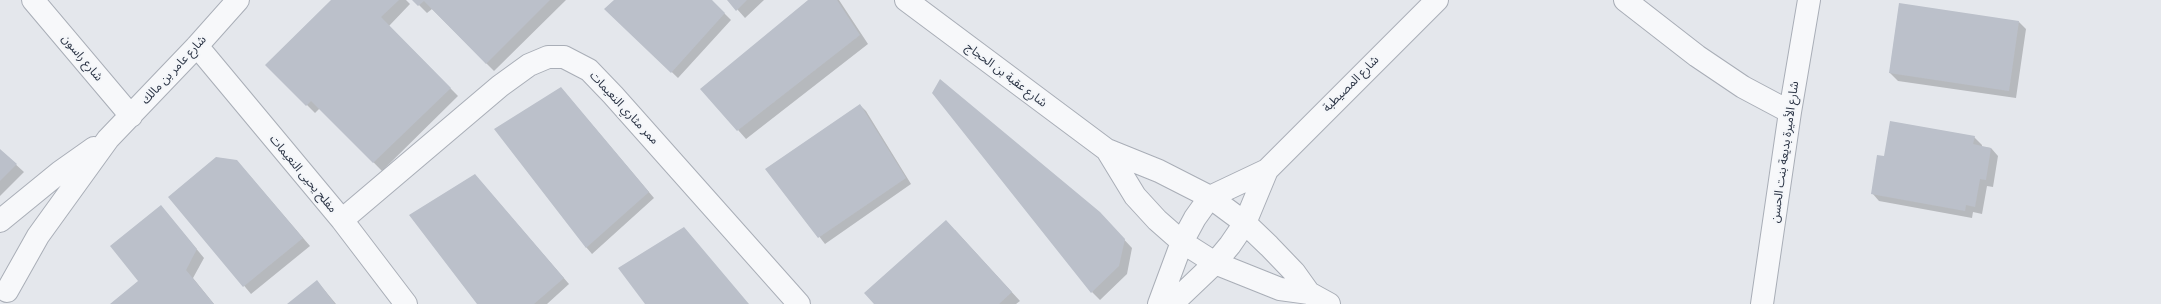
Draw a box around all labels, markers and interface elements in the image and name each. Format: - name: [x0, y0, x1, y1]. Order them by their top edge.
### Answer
- street label: شارع راسون: [58, 32, 106, 84]
- street label: شارع عامر بن مالك: [139, 33, 209, 107]
- street label: شارع عقبة بن الحجاج: [962, 40, 1050, 110]
- street label: شارع المصيطبة: [1320, 53, 1382, 115]
- street label: ممر مثاري النعيمات: [586, 68, 662, 148]
- street label: شارع الأميرة بديعة بنت الحسن: [1768, 80, 1802, 224]
- street label: مفلح يحيى النعيمات: [266, 132, 340, 216]

